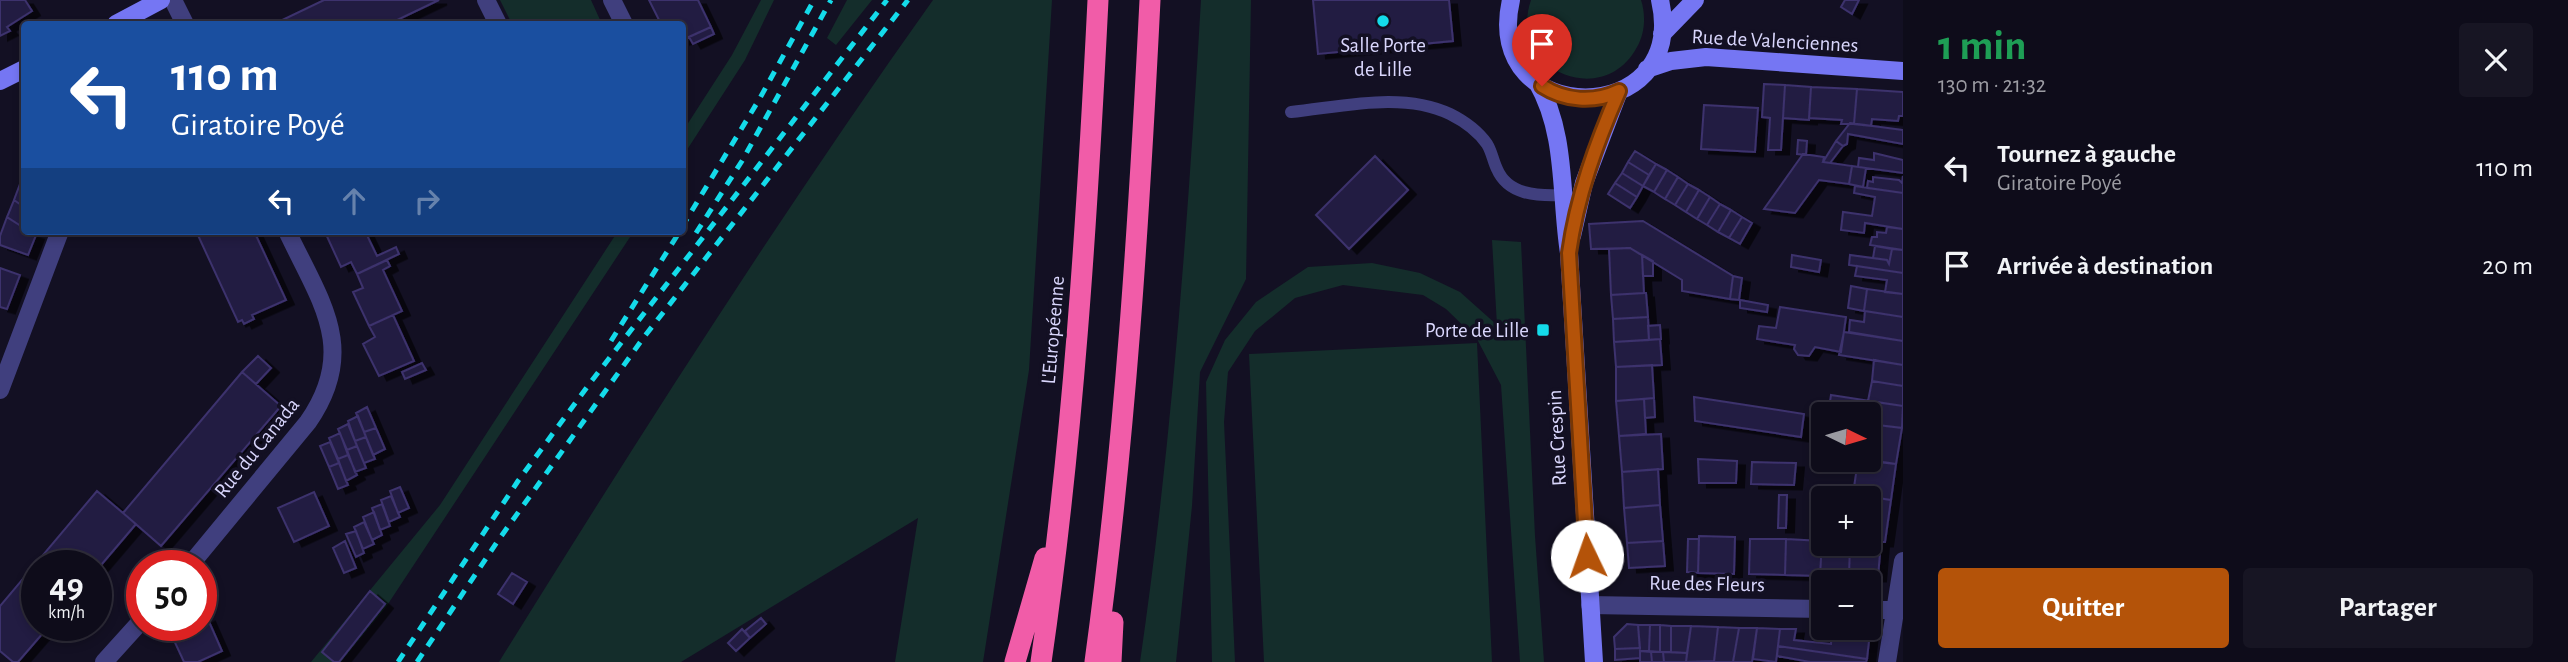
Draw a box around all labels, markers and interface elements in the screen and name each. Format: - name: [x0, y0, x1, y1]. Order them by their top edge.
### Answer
- marker: Salle Porte de Lille: [1375, 13, 1391, 29]
- pin: [1512, 14, 1572, 86]
- button: close: [2459, 23, 2533, 97]
- icon: arrive: [1523, 25, 1561, 63]
- text: 1 min: [1938, 25, 2027, 67]
- street label: Rue de Valenciennes: [1691, 26, 1859, 56]
- place label: Salle Porte de Lille: [1340, 35, 1426, 80]
- icon: left: [56, 49, 147, 140]
- text: 110 m: [171, 51, 279, 100]
- text: 130 m · 21:32: [1938, 74, 2046, 97]
- text: Giratoire Poyé: [171, 109, 345, 141]
- text: Tournez à gauche: [1997, 141, 2176, 167]
- icon: left: [1938, 149, 1976, 187]
- text: 110 m: [2476, 155, 2533, 181]
- text: Giratoire Poyé: [1997, 172, 2122, 195]
- icon: left: [262, 182, 300, 220]
- icon: ahead: [335, 182, 373, 220]
- icon: right: [408, 182, 446, 220]
- icon: arrive: [1938, 247, 1976, 285]
- text: Arrivée à destination: [1997, 253, 2213, 279]
- text: 20 m: [2482, 253, 2533, 279]
- street label: L'Européenne: [1038, 275, 1068, 385]
- place label: Porte de Lille: [1425, 320, 1529, 341]
- marker: Porte de Lille: [1535, 322, 1551, 338]
- street label: Rue Crespin: [1544, 389, 1570, 487]
- street label: Rue du Canada: [211, 394, 304, 502]
- north arrow: [1811, 402, 1881, 472]
- map controls: [1811, 402, 1881, 640]
- button: +: [1811, 486, 1881, 556]
- position arrow: [1550, 519, 1624, 593]
- speed limit sign: 50: [126, 550, 217, 641]
- button: Quitter: [1938, 568, 2229, 648]
- button: Partager: [2243, 568, 2533, 648]
- text: 49: [49, 569, 84, 604]
- button: −: [1811, 570, 1881, 640]
- street label: Rue des Fleurs: [1649, 572, 1765, 596]
- text: km/h: [48, 604, 85, 622]

